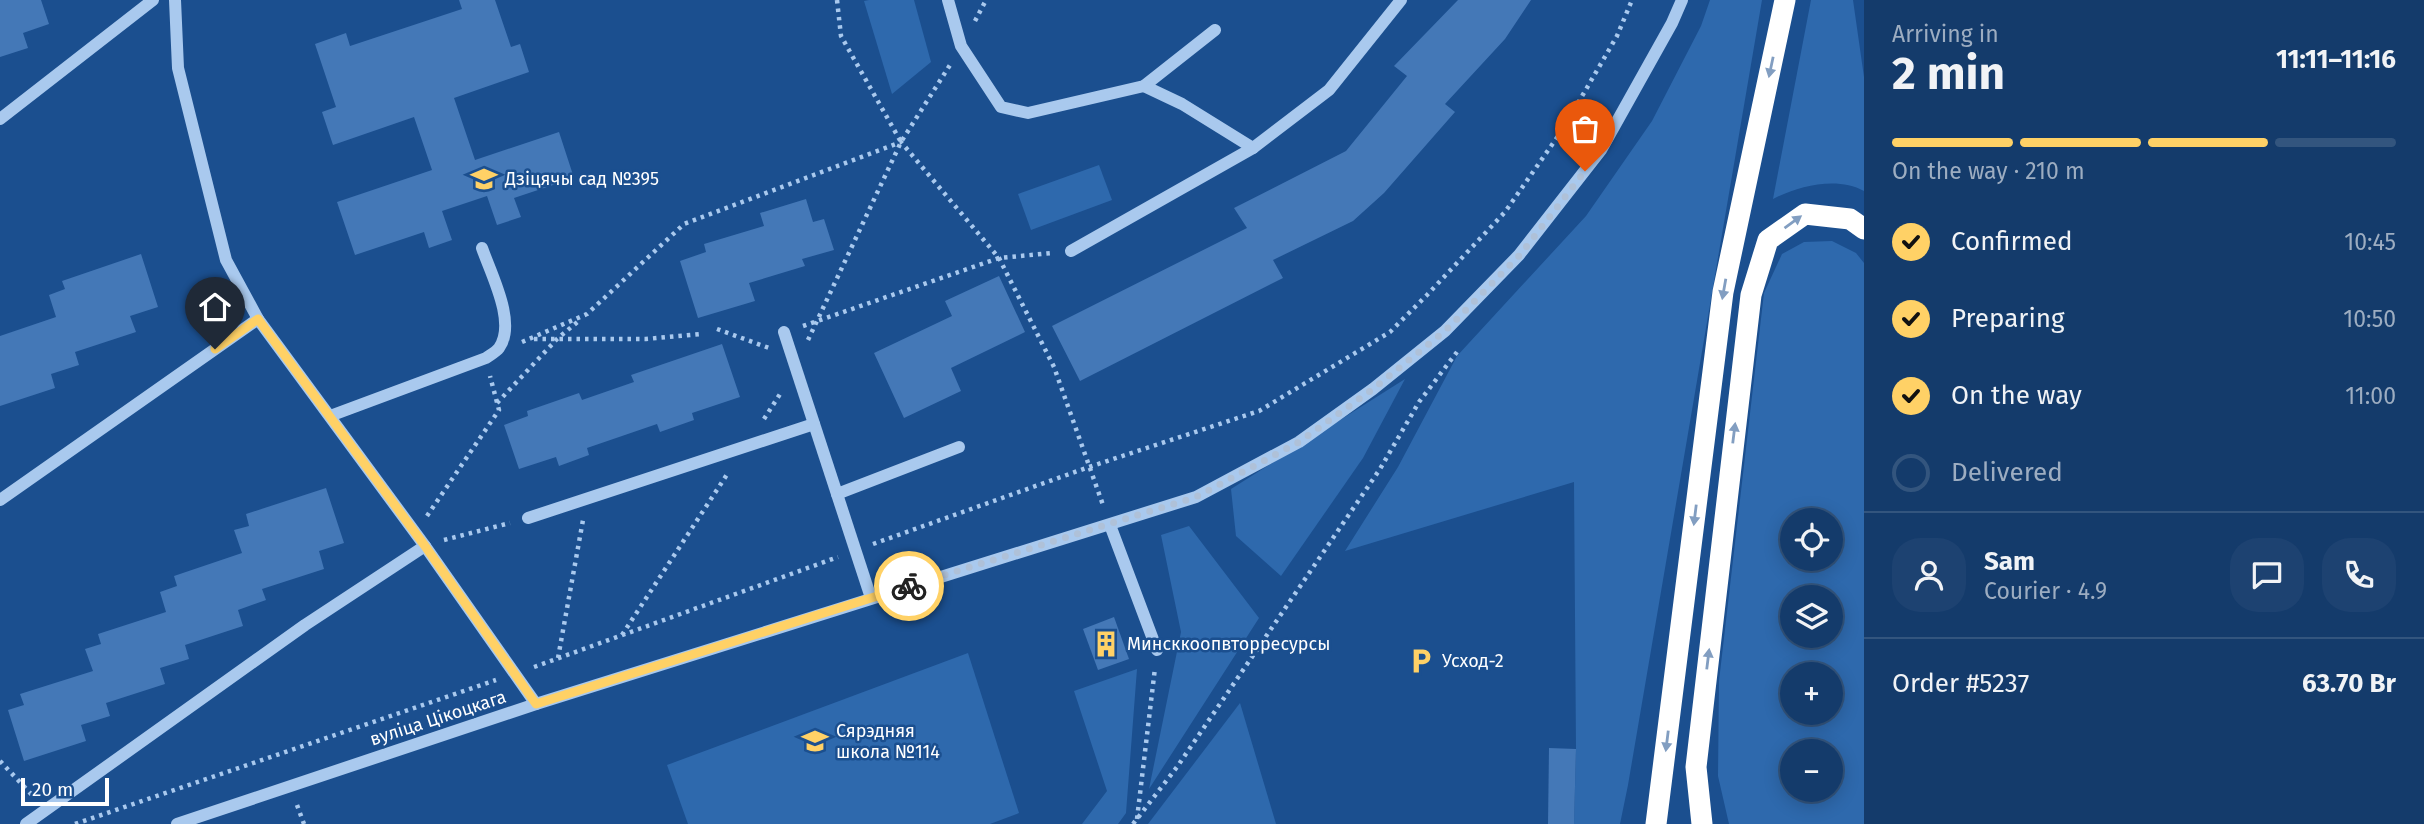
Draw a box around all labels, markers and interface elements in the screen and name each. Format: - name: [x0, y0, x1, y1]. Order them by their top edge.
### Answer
- text: Arriving in: [1892, 20, 1999, 48]
- text: 11:11–11:16: [2276, 44, 2396, 75]
- text: 2 min: [1892, 46, 2005, 101]
- one-way arrow: [1765, 56, 1776, 78]
- pin: [1555, 99, 1615, 171]
- icon: bag: [1566, 110, 1604, 148]
- text: On the way · 210 m: [1892, 157, 2085, 185]
- school or university icon: Дзіцячы сад №395: [469, 164, 499, 194]
- place label: Дзіцячы сад №395: [504, 168, 659, 190]
- one-way arrow: [1784, 215, 1803, 229]
- icon: check: [1892, 223, 1930, 261]
- text: Confirmed: [1951, 226, 2072, 257]
- text: 10:45: [2344, 228, 2396, 256]
- pin: [185, 277, 245, 349]
- one-way arrow: [1718, 278, 1729, 300]
- icon: home: [196, 288, 234, 326]
- icon: check: [1892, 300, 1930, 338]
- text: Preparing: [1951, 303, 2064, 334]
- text: 10:50: [2343, 305, 2396, 333]
- icon: check: [1892, 377, 1930, 415]
- text: On the way: [1951, 380, 2082, 411]
- text: 11:00: [2345, 382, 2396, 410]
- one-way arrow: [1729, 422, 1740, 444]
- text: Delivered: [1951, 457, 2063, 488]
- one-way arrow: [1690, 504, 1701, 526]
- map controls: [1780, 508, 1843, 802]
- button: locate: [1780, 508, 1843, 571]
- button: person: [1892, 538, 1966, 612]
- button: chat: [2230, 538, 2304, 612]
- button: phone: [2322, 538, 2396, 612]
- text: Sam: [1984, 546, 2035, 577]
- courier: [874, 551, 944, 621]
- icon: bike: [890, 567, 928, 605]
- text: Courier · 4.9: [1984, 577, 2107, 605]
- button: layers: [1780, 585, 1843, 648]
- building icon: Минсккоопвторресурсы: [1091, 629, 1121, 659]
- place label: Минсккоопвторресурсы: [1127, 633, 1330, 655]
- parking icon: Усход-2: [1406, 646, 1436, 676]
- one-way arrow: [1703, 648, 1714, 670]
- place label: Усход-2: [1442, 650, 1504, 672]
- button: +: [1780, 662, 1843, 725]
- text: Order #5237: [1892, 668, 2029, 699]
- text: 63.70 Br: [2302, 668, 2396, 699]
- street label: вуліца Цікоцкага: [367, 686, 509, 750]
- place label: Сярэдняя школа №114: [836, 720, 940, 763]
- school or university icon: Сярэдняя школа №114: [800, 726, 830, 756]
- one-way arrow: [1662, 730, 1673, 752]
- button: −: [1780, 739, 1843, 802]
- scale bar: [21, 775, 108, 807]
- text: 20 m: [32, 778, 73, 801]

